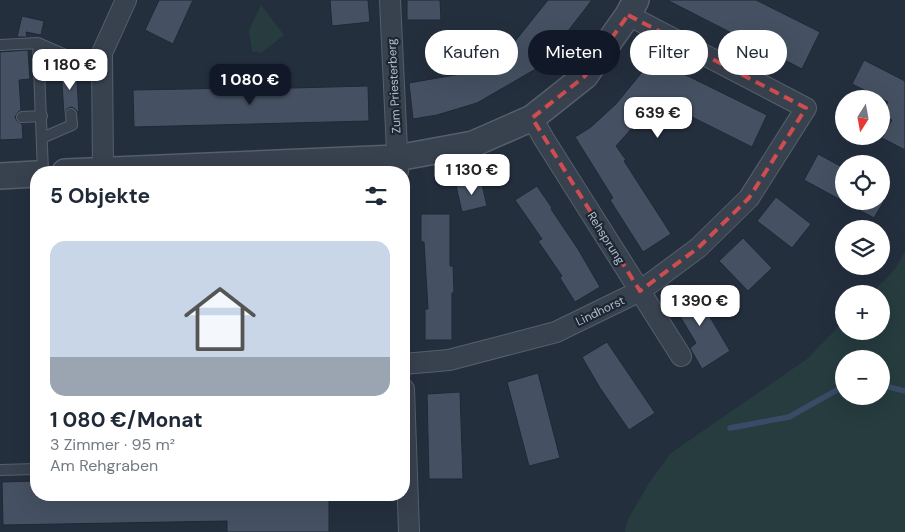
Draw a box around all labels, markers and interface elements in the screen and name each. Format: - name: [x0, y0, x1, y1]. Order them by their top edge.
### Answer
- chip: Kaufen: [425, 30, 518, 75]
- chip: Mieten: [528, 30, 620, 75]
- chip: Filter: [630, 30, 708, 75]
- chip: Neu: [718, 30, 787, 75]
- street label: Zum Priesterberg: [384, 38, 404, 134]
- pin: 1 180 €: [24, 48, 116, 91]
- text: 1 180 €: [43, 54, 97, 75]
- pin: 1 080 €: [204, 64, 296, 106]
- text: 1 080 €: [221, 69, 279, 90]
- north arrow: [835, 90, 890, 145]
- map controls: [835, 90, 890, 405]
- pin: 639 €: [623, 96, 693, 139]
- text: 639 €: [635, 102, 681, 123]
- pin: 1 130 €: [426, 154, 518, 196]
- button: locate: [835, 155, 890, 210]
- text: 1 130 €: [446, 159, 498, 180]
- text: 5 Objekte: [50, 182, 150, 210]
- icon: filters: [362, 182, 390, 210]
- street label: Rehsprung: [584, 209, 629, 267]
- button: layers: [835, 220, 890, 275]
- icon: home: [175, 274, 265, 364]
- pin: 1 390 €: [654, 284, 746, 327]
- button: +: [835, 285, 890, 340]
- text: 1 390 €: [672, 290, 728, 311]
- street label: Lindhorst: [573, 292, 627, 330]
- button: −: [835, 350, 890, 405]
- text: 1 080 €/Monat: [50, 406, 203, 434]
- text: 3 Zimmer · 95 m²: [50, 434, 175, 455]
- text: Am Rehgraben: [50, 455, 158, 476]

